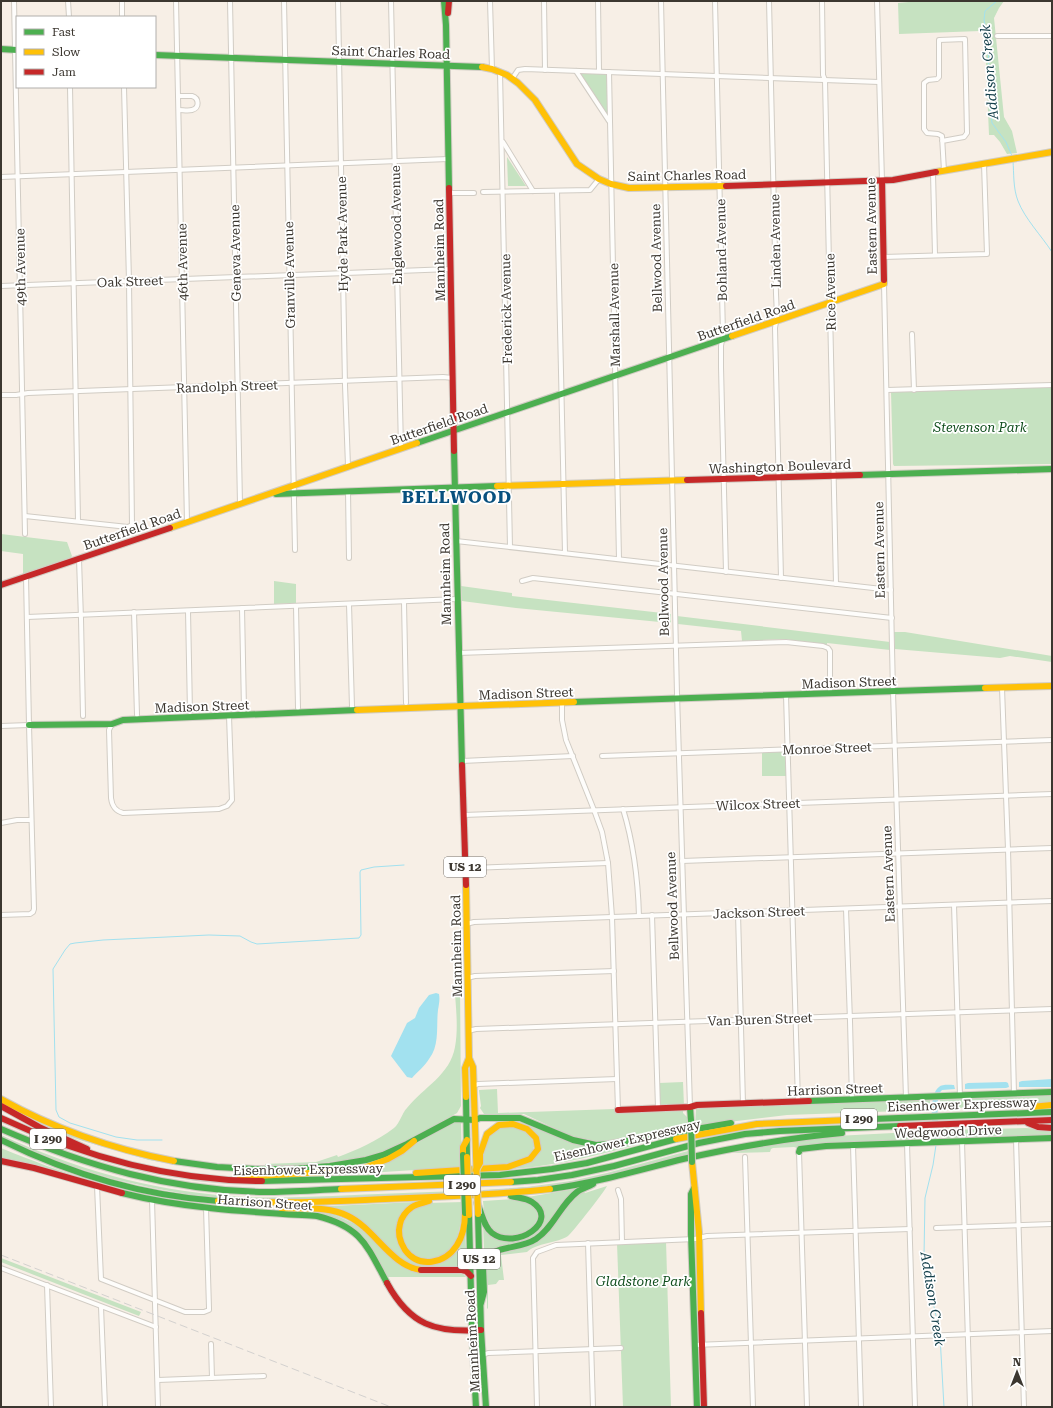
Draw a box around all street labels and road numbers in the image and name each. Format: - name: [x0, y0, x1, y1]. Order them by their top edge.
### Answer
- street label: Saint Charles Road: [331, 43, 451, 62]
- street label: Englewood Avenue: [388, 165, 405, 285]
- street label: Saint Charles Road: [628, 167, 747, 184]
- street label: Hyde Park Avenue: [334, 176, 351, 292]
- street label: Eastern Avenue: [863, 177, 880, 275]
- street label: Linden Avenue: [767, 194, 784, 288]
- street label: Mannheim Road: [431, 198, 448, 301]
- street label: Bohland Avenue: [713, 199, 730, 301]
- street label: Geneva Avenue: [227, 204, 244, 302]
- street label: Bellwood Avenue: [648, 204, 665, 312]
- street label: Granville Avenue: [281, 221, 298, 329]
- street label: 46th Avenue: [174, 223, 191, 301]
- street label: 49th Avenue: [12, 228, 29, 306]
- street label: Rice Avenue: [822, 253, 839, 331]
- street label: Frederick Avenue: [498, 254, 515, 364]
- street label: Marshall Avenue: [606, 263, 623, 367]
- street label: Oak Street: [97, 273, 163, 290]
- street label: Butterfield Road: [695, 297, 798, 344]
- street label: Randolph Street: [176, 377, 278, 396]
- street label: Butterfield Road: [388, 401, 491, 448]
- street label: Washington Boulevard: [709, 456, 852, 476]
- street label: Eastern Avenue: [871, 501, 888, 599]
- street label: Butterfield Road: [81, 506, 184, 553]
- street label: Mannheim Road: [437, 522, 454, 625]
- street label: Bellwood Avenue: [655, 528, 672, 636]
- street label: Madison Street: [801, 673, 897, 692]
- street label: Madison Street: [478, 684, 574, 703]
- street label: Madison Street: [154, 697, 250, 716]
- street label: Monroe Street: [782, 739, 872, 758]
- street label: Wilcox Street: [716, 796, 801, 813]
- street label: Eastern Avenue: [879, 825, 898, 923]
- street label: Bellwood Avenue: [663, 852, 682, 960]
- road number: US 12: [444, 857, 486, 877]
- street label: Mannheim Road: [448, 894, 465, 997]
- street label: Jackson Street: [713, 903, 806, 922]
- street label: Van Buren Street: [707, 1010, 813, 1029]
- street label: Harrison Street: [787, 1080, 883, 1099]
- street label: Eisenhower Expressway: [887, 1094, 1038, 1115]
- road number: I 290: [841, 1109, 877, 1129]
- street label: Eisenhower Expressway: [552, 1116, 702, 1165]
- street label: Wedgwood Drive: [894, 1122, 1002, 1141]
- road number: I 290: [30, 1129, 66, 1149]
- street label: Eisenhower Expressway: [233, 1161, 384, 1178]
- road number: I 290: [444, 1175, 480, 1195]
- street label: Harrison Street: [217, 1192, 313, 1213]
- road number: US 12: [458, 1249, 500, 1269]
- street label: Mannheim Road: [462, 1289, 483, 1393]

